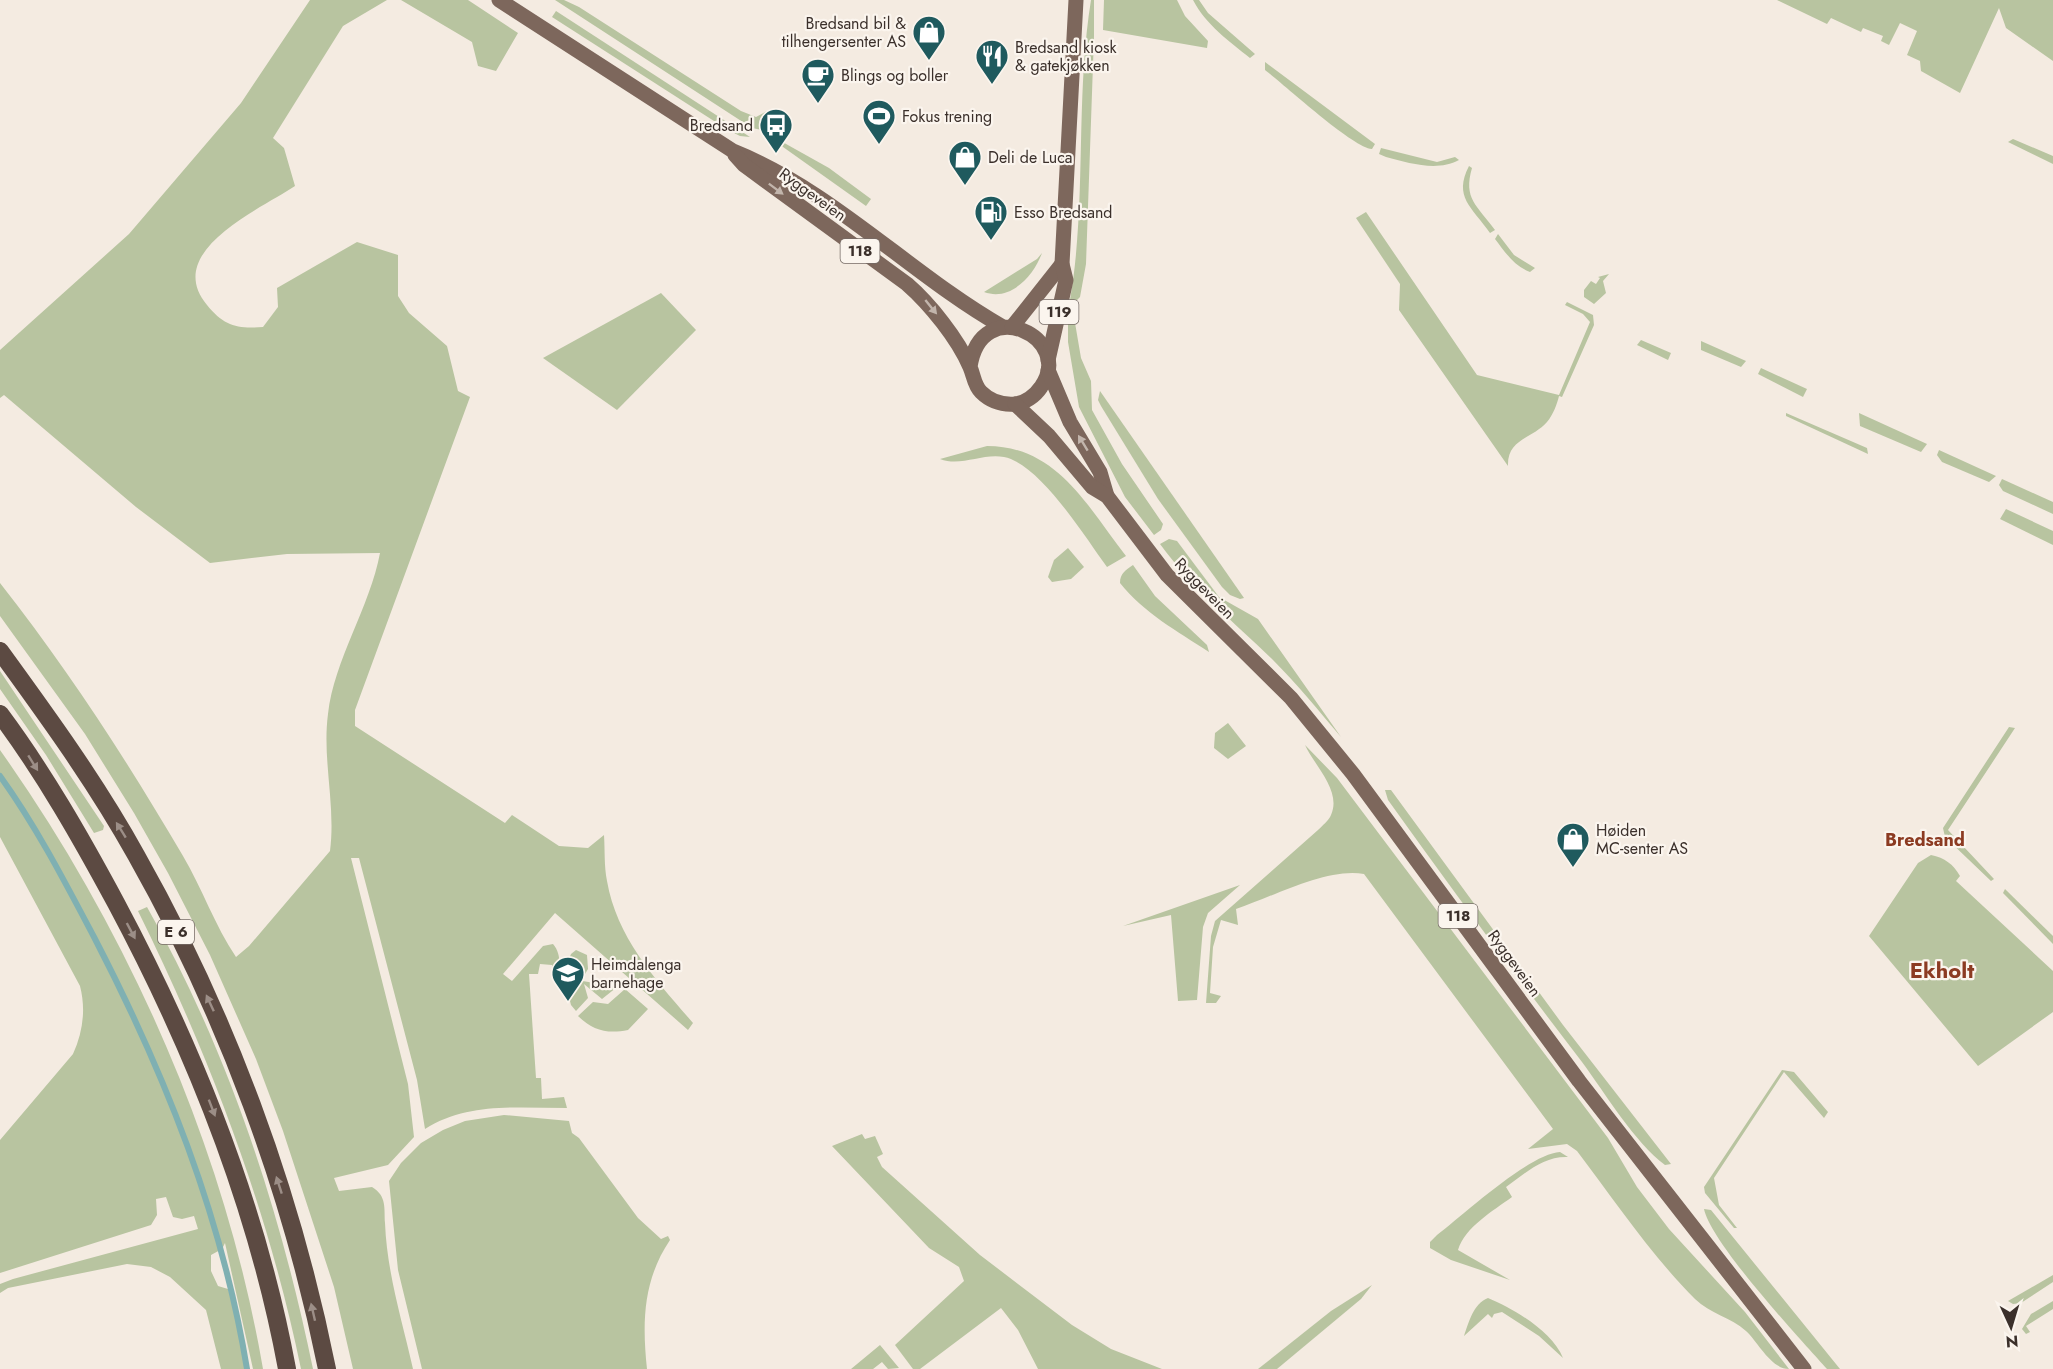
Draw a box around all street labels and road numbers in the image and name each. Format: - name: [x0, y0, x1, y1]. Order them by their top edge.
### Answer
- street label: Ryggeveien: [774, 162, 851, 227]
- road number: 118: [840, 239, 880, 263]
- road number: 119: [1040, 300, 1078, 324]
- street label: Ryggeveien: [1169, 552, 1240, 624]
- road number: 118: [1438, 904, 1478, 928]
- road number: E 6: [158, 920, 194, 944]
- street label: Ryggeveien: [1482, 925, 1547, 1002]

